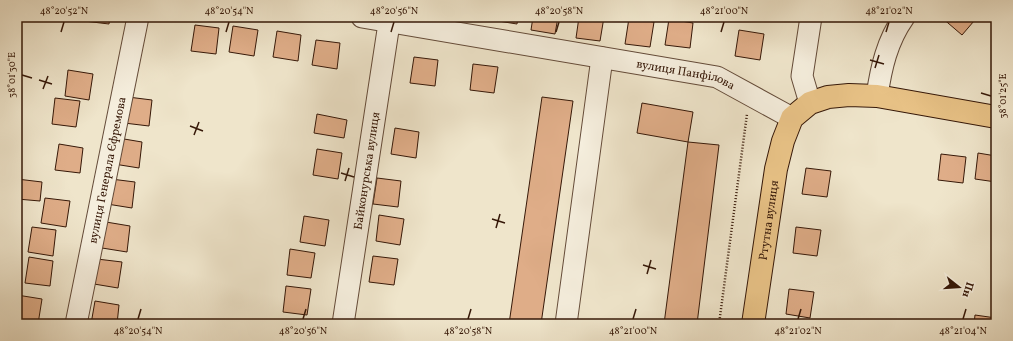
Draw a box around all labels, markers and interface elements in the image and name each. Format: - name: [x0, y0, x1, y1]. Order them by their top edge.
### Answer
- text: 48°20'52"N: [40, 4, 89, 18]
- text: 48°20'54"N: [205, 4, 254, 18]
- text: 48°20'56"N: [370, 4, 419, 18]
- text: 48°20'58"N: [535, 4, 584, 18]
- text: 48°21'00"N: [700, 4, 749, 18]
- text: 48°21'02"N: [865, 4, 913, 18]
- text: 38°01'30"E: [5, 52, 19, 98]
- street label: вулиця Панфілова: [635, 57, 737, 94]
- text: 38°01'25"E: [996, 73, 1010, 119]
- street label: вулиця Генерала Єфремова: [85, 96, 131, 245]
- street label: Байконурська вулиця: [351, 111, 384, 231]
- street label: Ртутна вулиця: [756, 179, 783, 261]
- north arrow: [939, 267, 979, 307]
- text: Пн: [958, 280, 977, 299]
- text: 48°20'54"N: [114, 324, 163, 338]
- text: 48°20'56"N: [279, 324, 328, 338]
- text: 48°20'58"N: [444, 324, 493, 338]
- text: 48°21'00"N: [609, 324, 658, 338]
- text: 48°21'02"N: [774, 324, 822, 338]
- text: 48°21'04"N: [939, 324, 987, 338]

